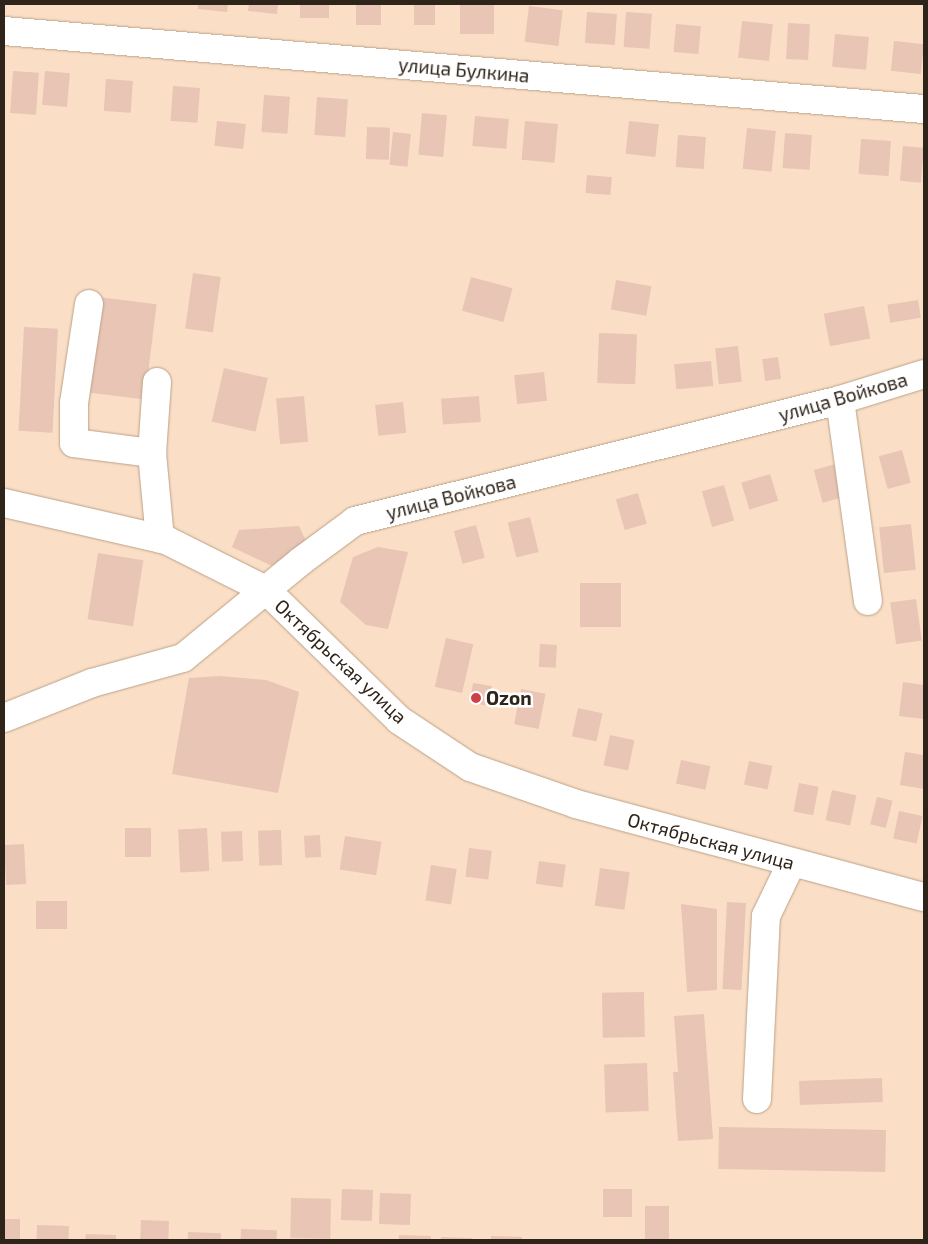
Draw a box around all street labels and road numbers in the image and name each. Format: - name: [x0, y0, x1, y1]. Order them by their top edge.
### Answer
- street label: улица Булкина: [397, 53, 531, 87]
- street label: улица Войкова: [776, 368, 910, 426]
- street label: улица Войкова: [384, 470, 518, 524]
- street label: Октябрьская улица: [270, 594, 412, 728]
- street label: Октябрьская улица: [625, 808, 797, 874]

